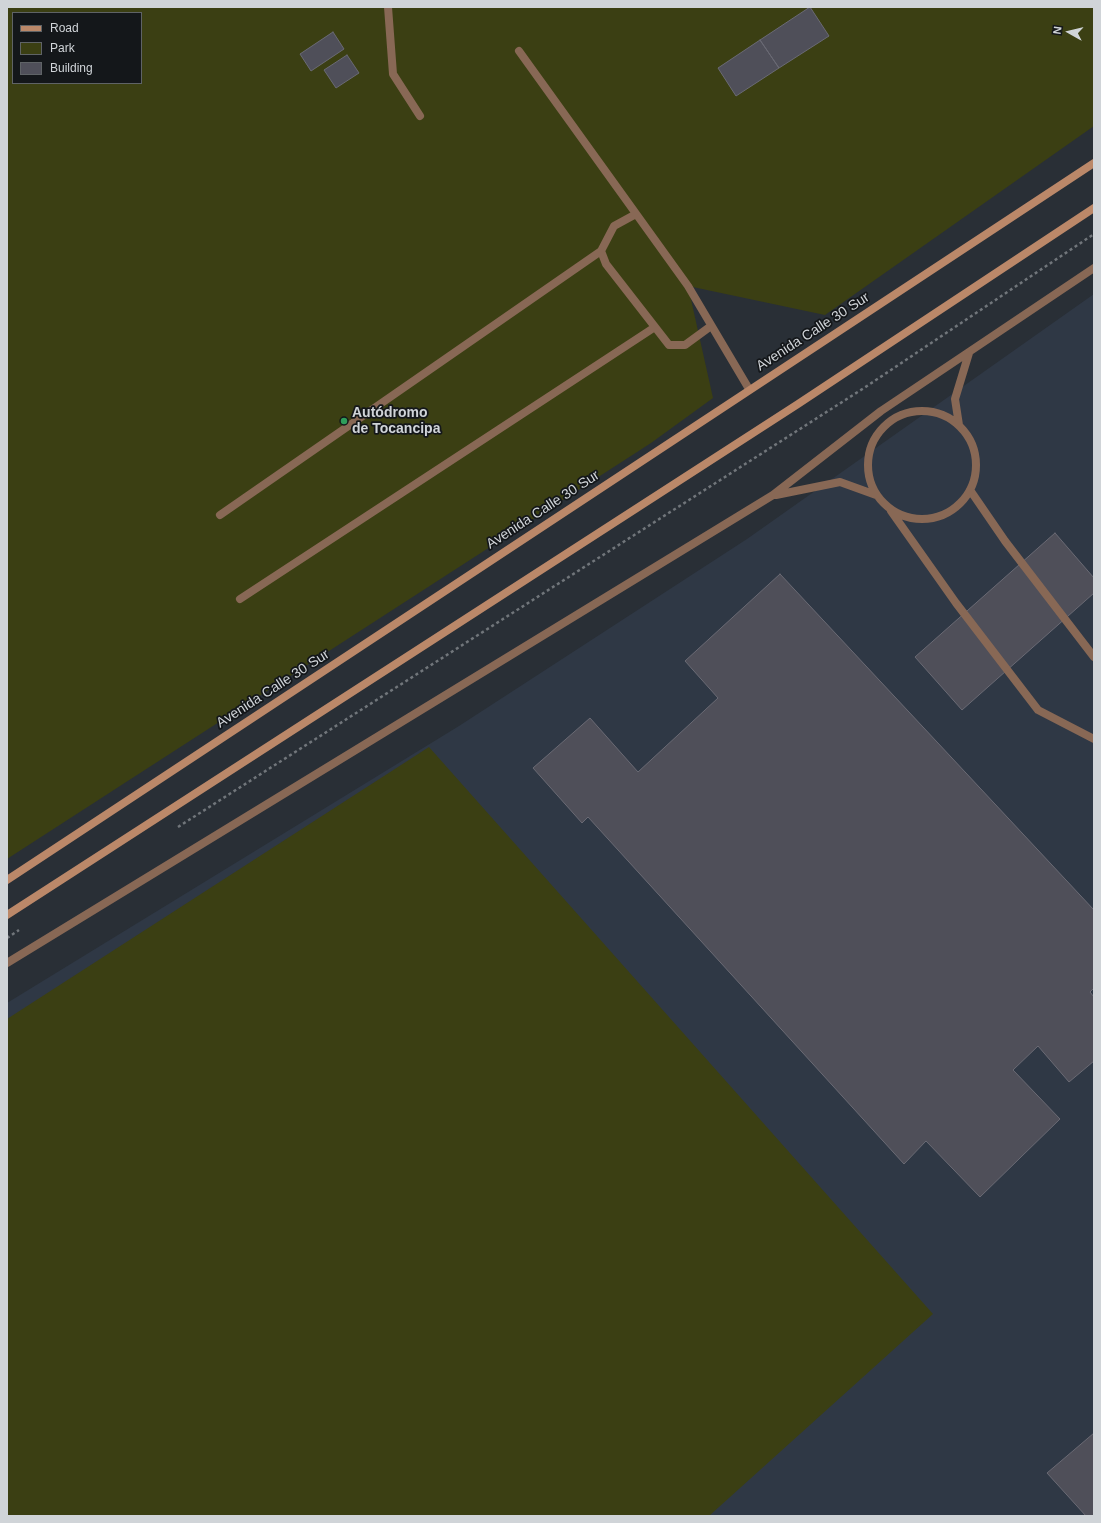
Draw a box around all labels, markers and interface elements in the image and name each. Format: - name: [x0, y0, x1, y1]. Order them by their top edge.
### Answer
- legend: [12, 12, 142, 84]
- north arrow: [1049, 12, 1089, 52]
- text: Road: [50, 21, 79, 35]
- text: N: [1051, 26, 1064, 35]
- text: Park: [50, 41, 75, 55]
- text: Building: [50, 61, 93, 75]
- street label: Avenida Calle 30 Sur: [753, 289, 873, 375]
- place label: Autódromo de Tocancipa: [352, 405, 440, 438]
- marker: Autódromo de Tocancipa: [339, 416, 349, 426]
- street label: Avenida Calle 30 Sur: [483, 467, 603, 553]
- street label: Avenida Calle 30 Sur: [213, 646, 333, 732]

